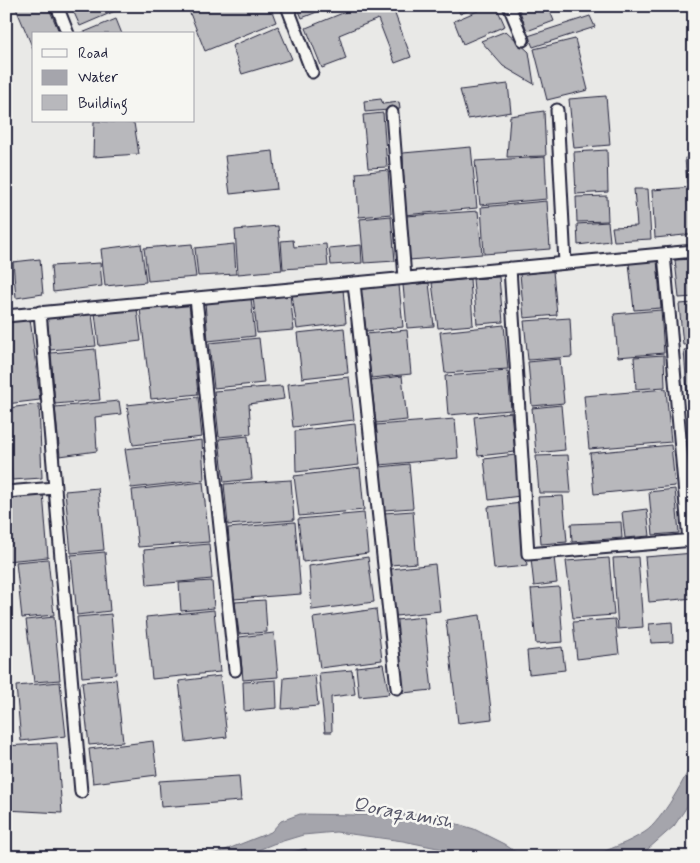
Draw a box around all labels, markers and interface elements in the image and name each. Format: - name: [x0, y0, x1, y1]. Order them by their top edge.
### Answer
- legend: [32, 32, 195, 122]
- text: Road: [78, 44, 108, 64]
- text: Water: [78, 68, 118, 88]
- text: Building: [78, 94, 128, 115]
- water label: Qoraqamish: [350, 791, 455, 836]

